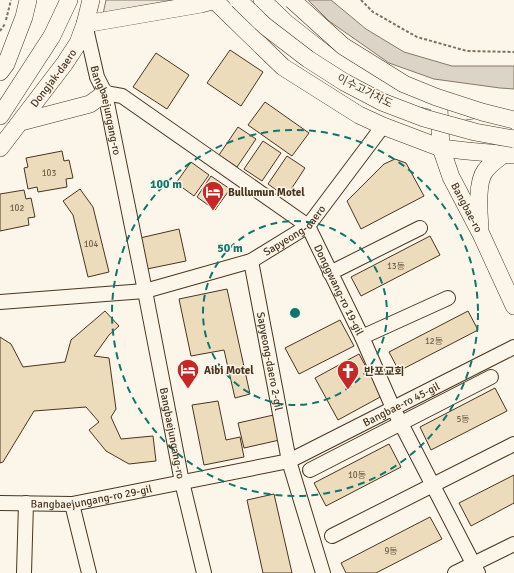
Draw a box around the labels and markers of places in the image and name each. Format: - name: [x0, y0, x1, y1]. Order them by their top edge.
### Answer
- hotel icon: Bullumun Motel: [200, 179, 226, 212]
- place label: Bullumun Motel: [228, 186, 305, 199]
- centre of rings: [288, 306, 302, 320]
- hotel icon: Aibi Motel: [175, 357, 201, 390]
- church icon: 반포교회: [335, 358, 361, 391]
- place label: Aibi Motel: [204, 364, 254, 377]
- place label: 반포교회: [364, 365, 404, 378]

